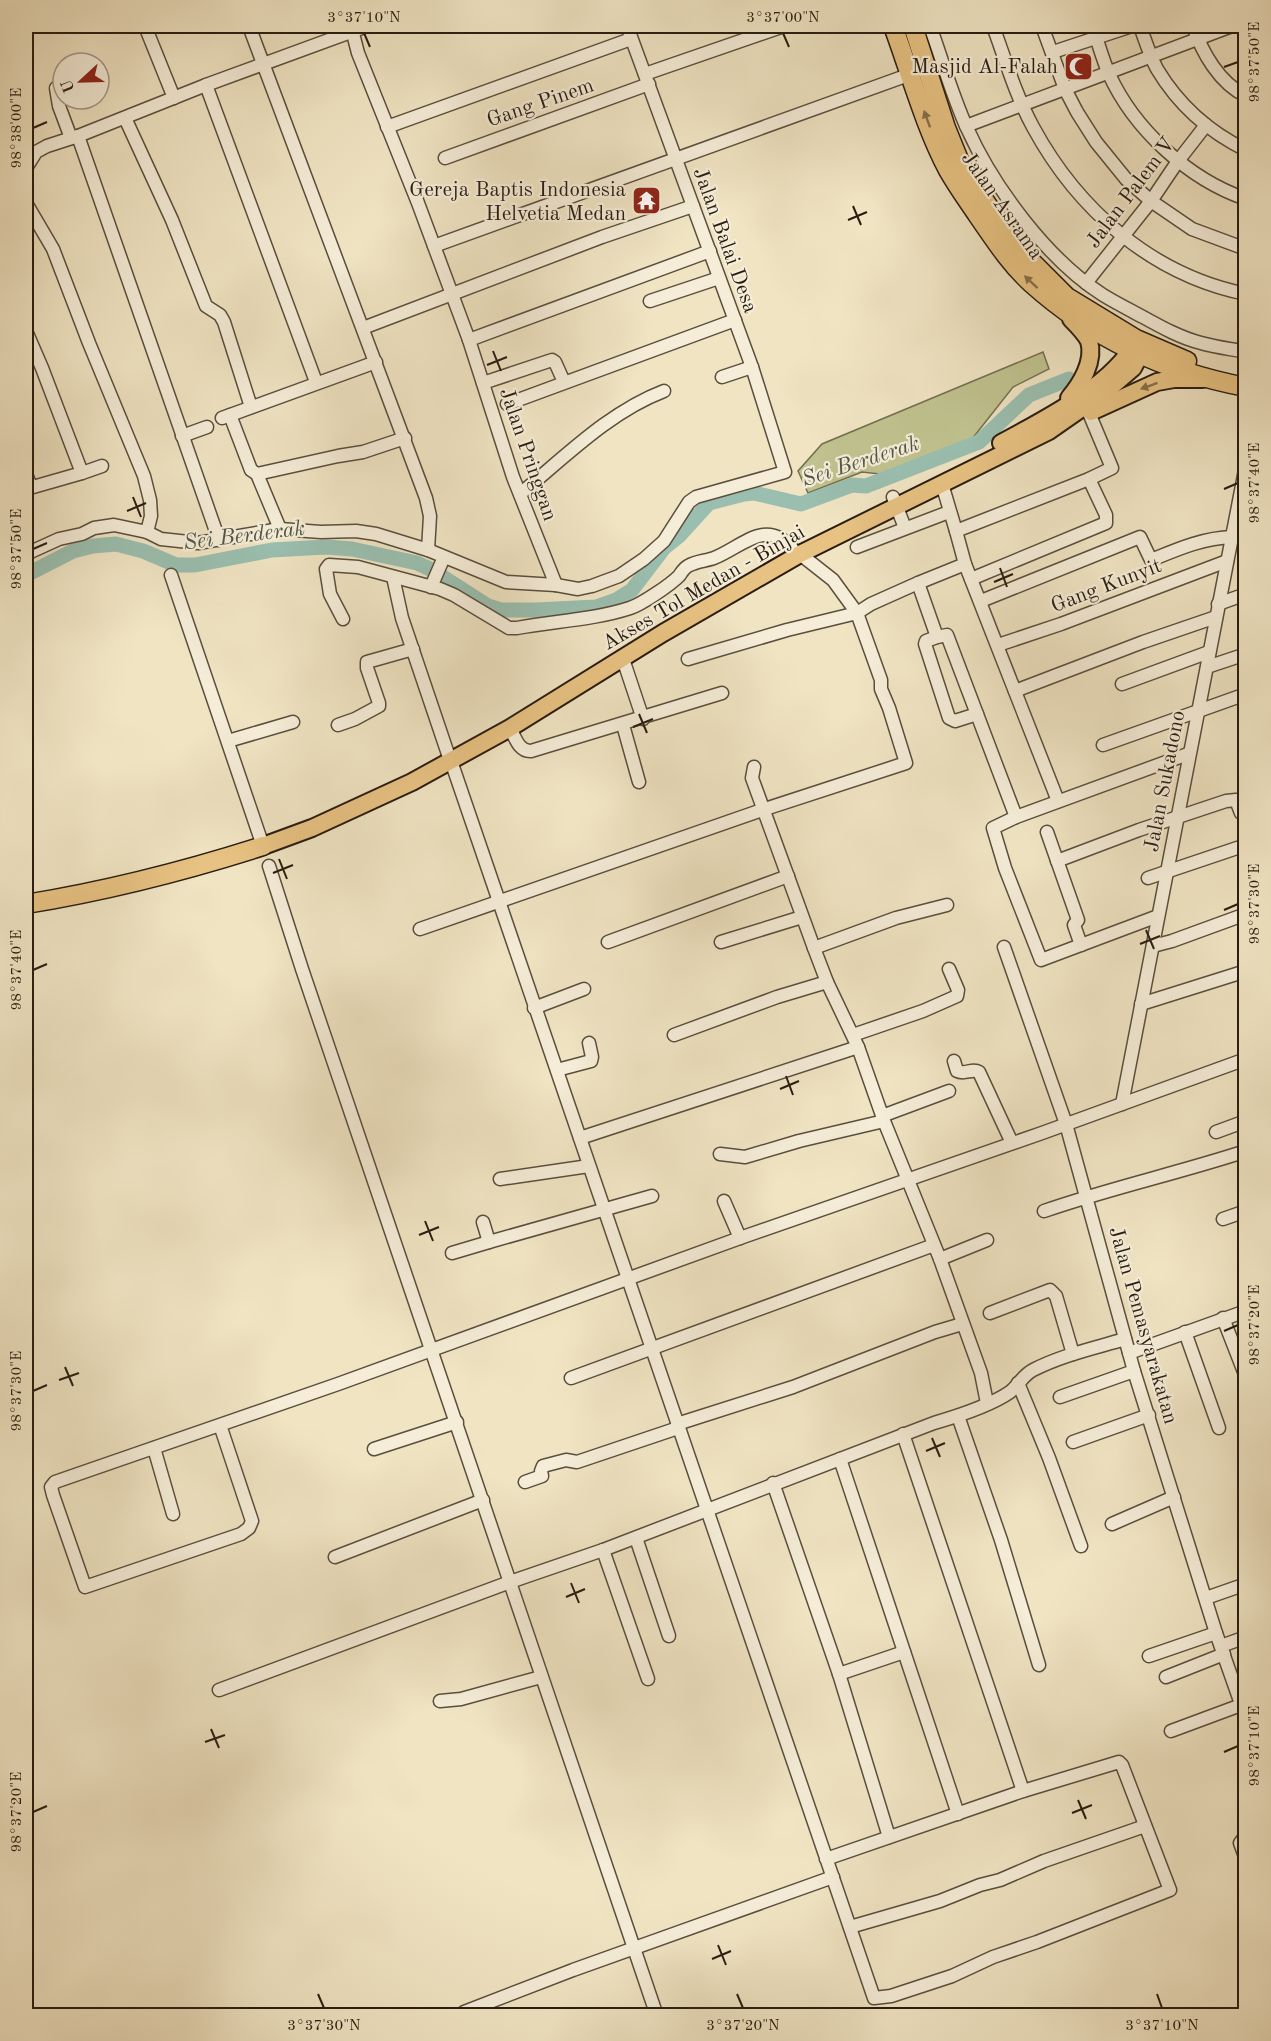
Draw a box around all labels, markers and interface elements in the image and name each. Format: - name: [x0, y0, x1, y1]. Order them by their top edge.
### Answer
- text: 3°37'10"N: [327, 11, 401, 26]
- text: 3°37'00"N: [746, 11, 820, 26]
- text: 98°37'50"E: [1248, 22, 1263, 102]
- mosque icon: Masjid Al-Falah: [1063, 50, 1095, 82]
- north arrow: [51, 51, 111, 111]
- place label: Masjid Al-Falah: [912, 57, 1058, 78]
- street label: Gang Pinem: [484, 75, 597, 132]
- text: U: [59, 77, 79, 95]
- text: 98°38'00"E: [10, 88, 25, 168]
- one-way arrow: [922, 110, 932, 128]
- street label: Jalan Palem V: [1083, 134, 1180, 252]
- street label: Jalan Asrama: [957, 148, 1047, 264]
- street label: Jalan Balai Desa: [689, 165, 761, 316]
- place label: Gereja Baptis Indonesia Helvetia Medan: [409, 180, 626, 225]
- temple icon: Gereja Baptis Indonesia Helvetia Medan: [631, 185, 663, 217]
- one-way arrow: [1024, 275, 1039, 289]
- one-way arrow: [1140, 381, 1158, 391]
- street label: Jalan Pringgan: [495, 385, 560, 524]
- water label: Sei Berderak: [799, 432, 922, 491]
- text: 98°37'40"E: [1248, 443, 1263, 523]
- text: 98°37'50"E: [10, 509, 25, 589]
- water label: Sei Berderak: [182, 518, 307, 554]
- street label: Akses Tol Medan - Binjai: [599, 522, 809, 655]
- street label: Gang Kunyit: [1048, 556, 1165, 617]
- street label: Jalan Sukadono: [1141, 709, 1189, 854]
- text: 98°37'30"E: [1248, 864, 1263, 944]
- text: 98°37'40"E: [10, 930, 25, 1010]
- street label: Jalan Pemasyarakatan: [1104, 1224, 1181, 1426]
- text: 98°37'20"E: [1248, 1285, 1263, 1365]
- text: 98°37'30"E: [10, 1351, 25, 1431]
- text: 98°37'10"E: [1248, 1706, 1263, 1786]
- text: 98°37'20"E: [10, 1772, 25, 1852]
- text: 3°37'30"N: [287, 2019, 361, 2034]
- text: 3°37'20"N: [706, 2019, 780, 2034]
- text: 3°37'10"N: [1125, 2019, 1199, 2034]

